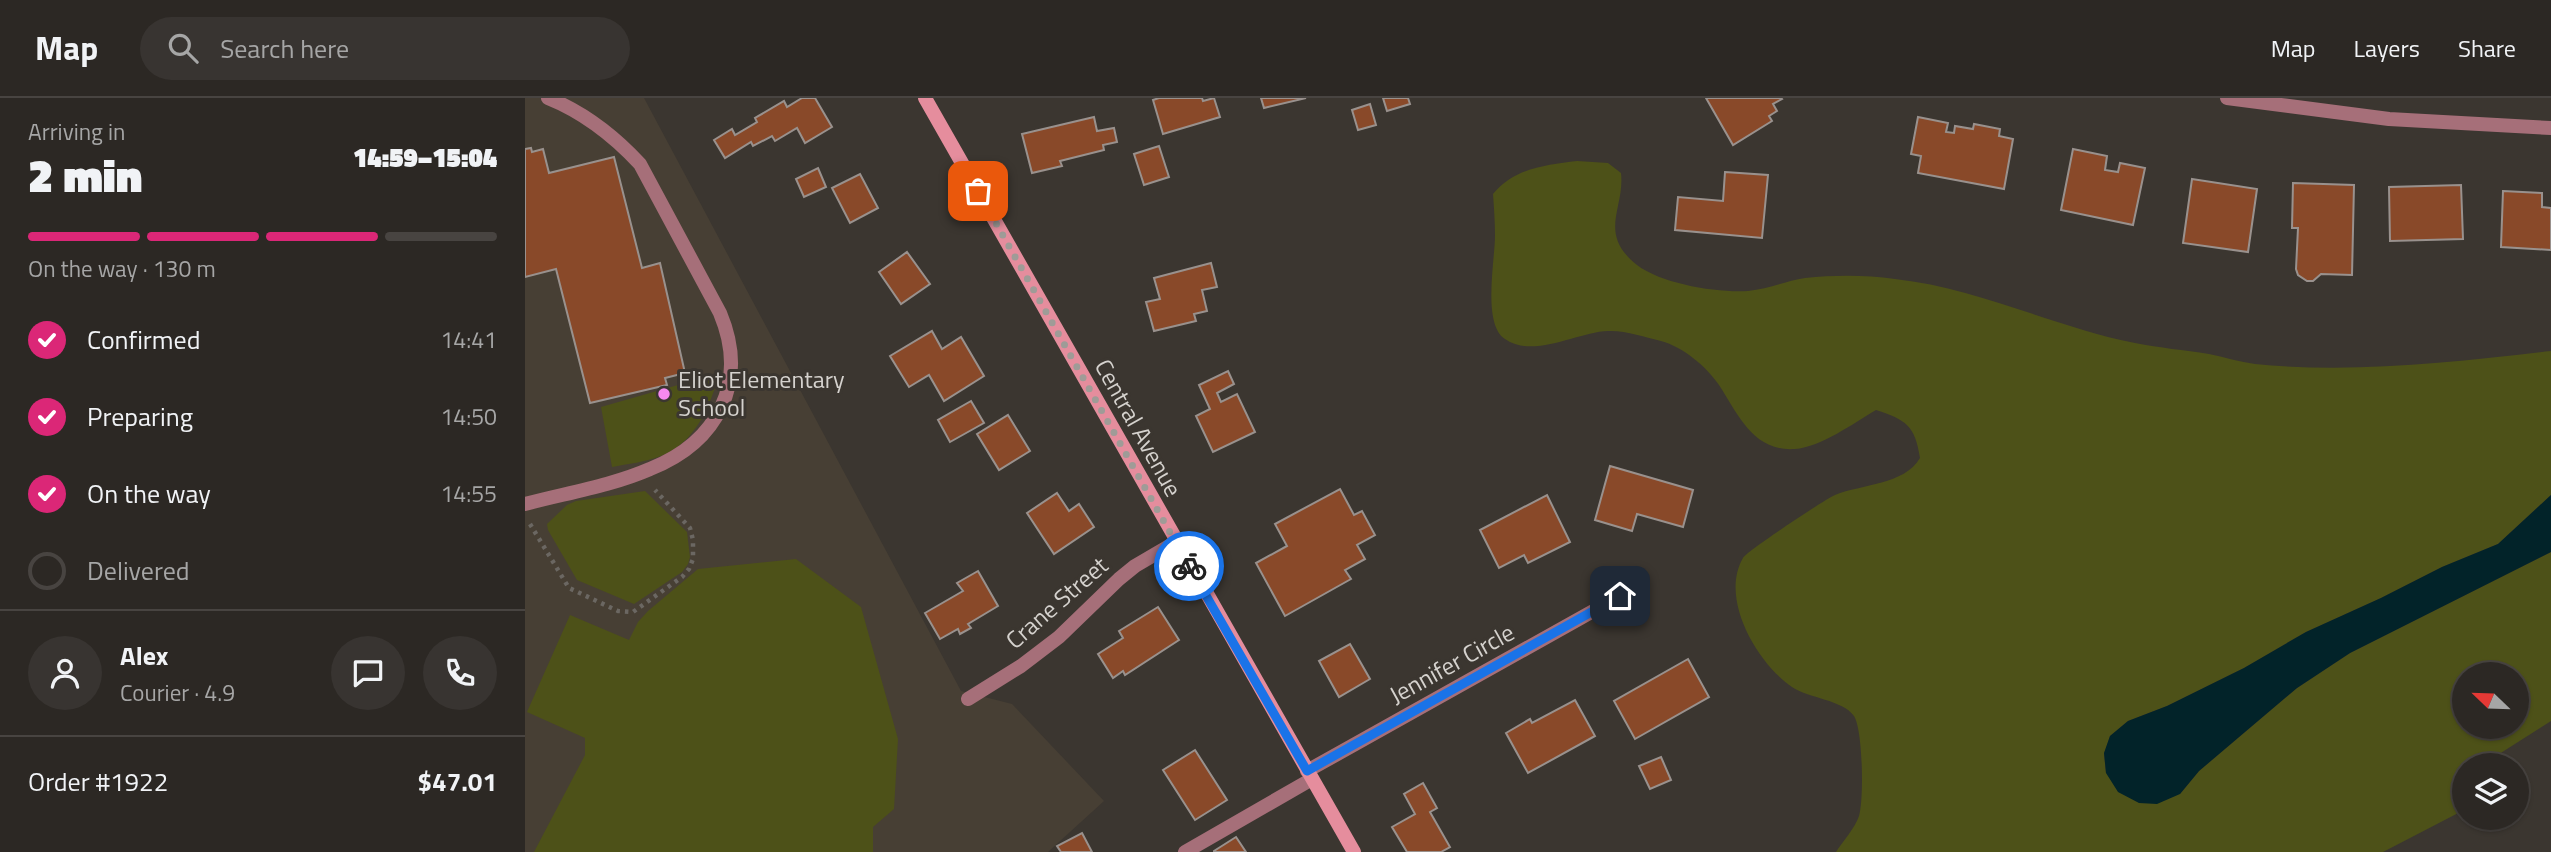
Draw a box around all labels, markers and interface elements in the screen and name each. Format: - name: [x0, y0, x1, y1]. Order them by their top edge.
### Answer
- search box: [140, 17, 630, 80]
- text: Map: [35, 23, 98, 73]
- icon: search: [164, 29, 202, 67]
- text: Search here: [220, 29, 349, 68]
- text: Map: [2271, 30, 2316, 66]
- text: Layers: [2354, 30, 2420, 66]
- text: Share: [2458, 30, 2516, 66]
- text: Arriving in: [28, 114, 125, 149]
- text: 14:59–15:04: [353, 138, 497, 177]
- text: 2 min: [28, 140, 142, 210]
- pin: [948, 161, 1008, 221]
- icon: bag: [959, 172, 997, 210]
- text: On the way · 130 m: [28, 251, 216, 286]
- text: Confirmed: [87, 320, 201, 359]
- icon: check: [28, 321, 66, 359]
- text: 14:41: [440, 322, 497, 357]
- street label: Central Avenue: [1086, 352, 1192, 503]
- place label: Eliot Elementary School: [678, 361, 845, 425]
- marker: Eliot Elementary School: [656, 386, 672, 402]
- text: Preparing: [87, 397, 193, 436]
- icon: check: [28, 398, 66, 436]
- text: 14:50: [440, 399, 497, 434]
- text: On the way: [87, 474, 211, 513]
- icon: check: [28, 475, 66, 513]
- text: 14:55: [440, 476, 497, 511]
- courier: [1154, 531, 1224, 601]
- street label: Crane Street: [997, 547, 1116, 657]
- icon: bike: [1170, 547, 1208, 585]
- text: Delivered: [87, 551, 190, 590]
- pin: [1590, 566, 1650, 626]
- icon: home: [1601, 577, 1639, 615]
- street label: Jennifer Circle: [1382, 614, 1521, 712]
- button: person: [28, 636, 102, 710]
- text: Alex: [120, 636, 168, 675]
- button: chat: [331, 636, 405, 710]
- button: phone: [423, 636, 497, 710]
- north arrow: [2452, 662, 2529, 738]
- map controls: [2452, 662, 2529, 830]
- text: Courier · 4.9: [120, 675, 235, 710]
- button: layers: [2452, 753, 2529, 830]
- text: Order #1922: [28, 762, 168, 801]
- text: $47.01: [418, 762, 497, 801]

